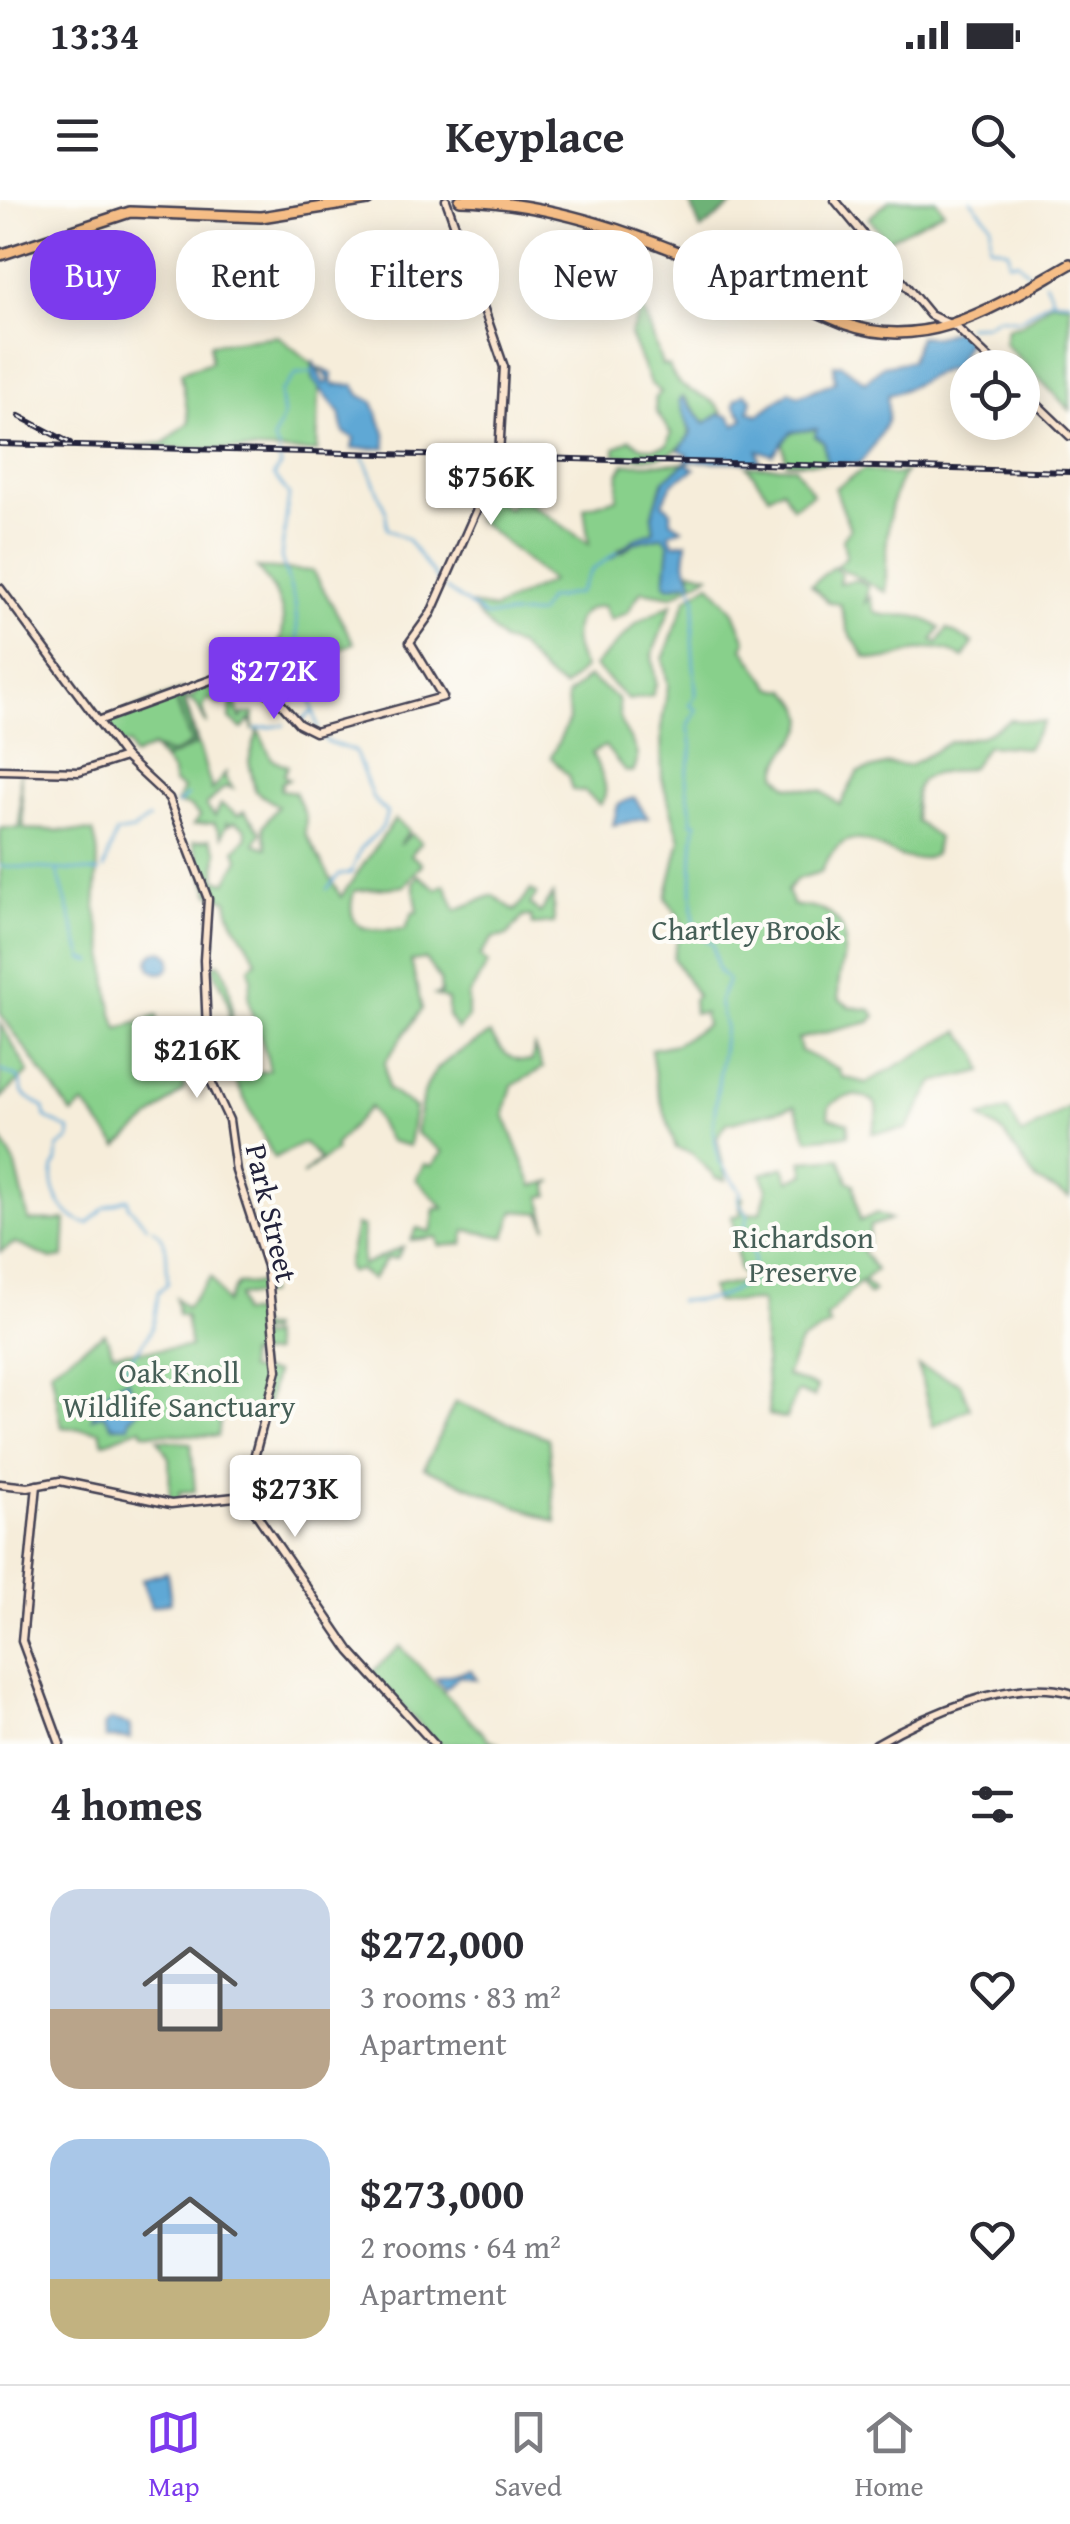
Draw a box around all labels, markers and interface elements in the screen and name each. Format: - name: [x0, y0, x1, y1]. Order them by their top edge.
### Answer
- text: 13:34: [50, 7, 140, 63]
- text: Keyplace: [445, 103, 625, 168]
- icon: menu: [50, 108, 105, 163]
- icon: search: [965, 108, 1020, 163]
- chip: Buy: [30, 230, 156, 320]
- chip: Rent: [176, 230, 315, 320]
- chip: Filters: [335, 230, 499, 320]
- chip: New: [519, 230, 653, 320]
- chip: Apartment: [673, 230, 903, 320]
- map controls: [950, 350, 1040, 440]
- button: locate: [950, 350, 1040, 440]
- pin: $756K: [421, 443, 561, 528]
- text: $756K: [448, 452, 534, 499]
- pin: $272K: [204, 637, 344, 722]
- text: $272K: [231, 646, 317, 693]
- park label: Chartley Brook: [651, 907, 841, 951]
- pin: $216K: [127, 1016, 267, 1101]
- text: $216K: [154, 1025, 240, 1072]
- street label: Park Street: [235, 1140, 309, 1287]
- park label: Richardson Preserve: [732, 1215, 874, 1293]
- park label: Oak Knoll Wildlife Sanctuary: [63, 1350, 295, 1428]
- pin: $273K: [225, 1455, 365, 1540]
- text: $273K: [252, 1464, 338, 1511]
- text: 4 homes: [50, 1774, 203, 1835]
- icon: filters: [965, 1777, 1020, 1832]
- text: $272,000: [360, 1912, 524, 1973]
- icon: home: [130, 1929, 250, 2049]
- icon: heart: [965, 1962, 1020, 2017]
- text: 3 rooms · 83 m²: [360, 1973, 561, 2020]
- text: Apartment: [360, 2020, 507, 2067]
- text: $273,000: [360, 2162, 524, 2223]
- icon: home: [130, 2179, 250, 2299]
- icon: heart: [965, 2212, 1020, 2267]
- text: 2 rooms · 64 m²: [360, 2223, 561, 2270]
- text: Apartment: [360, 2270, 507, 2317]
- tab: Map: [146, 2405, 201, 2506]
- tab: Saved: [494, 2405, 562, 2506]
- tab: Home: [855, 2405, 924, 2506]

